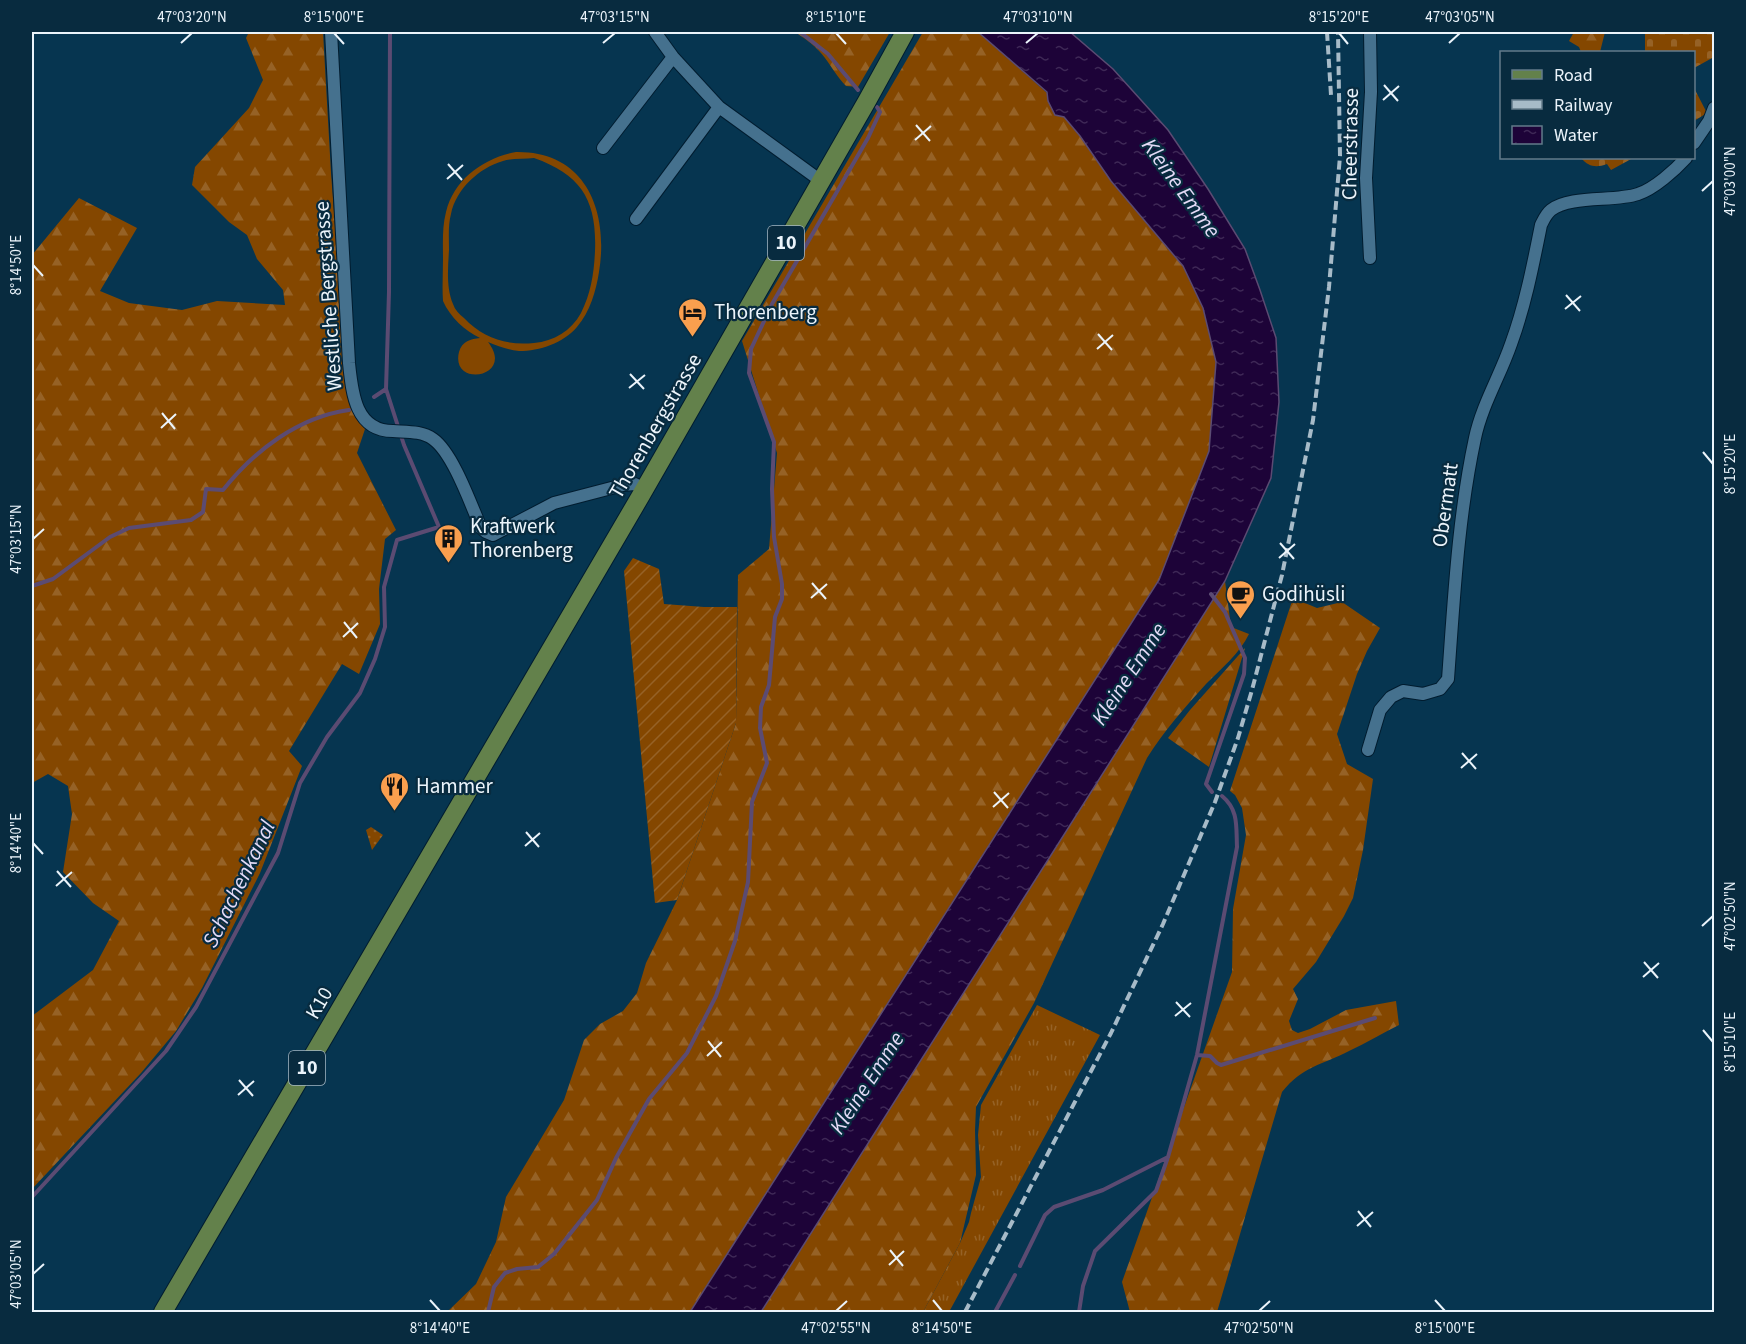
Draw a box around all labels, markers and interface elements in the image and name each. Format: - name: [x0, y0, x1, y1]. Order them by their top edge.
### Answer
- text: 47°03'20"N: [157, 7, 227, 28]
- text: 8°15'00"E: [304, 7, 364, 28]
- text: 47°03'15"N: [580, 7, 650, 28]
- text: 8°15'10"E: [806, 7, 866, 28]
- text: 47°03'10"N: [1003, 7, 1073, 28]
- text: 8°15'20"E: [1309, 7, 1369, 28]
- text: 47°03'05"N: [1425, 7, 1495, 28]
- legend: [1500, 51, 1695, 159]
- text: Road: [1554, 63, 1593, 88]
- street label: Cheerstrasse: [1334, 88, 1366, 200]
- text: Railway: [1554, 93, 1613, 118]
- text: Water: [1554, 123, 1598, 148]
- water label: Kleine Emme: [1134, 131, 1228, 245]
- text: 47°03'00"N: [1720, 146, 1741, 216]
- street label: Westliche Bergstrasse: [306, 200, 350, 392]
- road number: 10: [768, 226, 804, 260]
- text: 8°14'50"E: [6, 235, 27, 295]
- hotel icon: Thorenberg: [677, 296, 709, 338]
- place label: Thorenberg: [714, 297, 817, 327]
- street label: Thorenbergstrasse: [601, 348, 709, 504]
- text: 8°15'20"E: [1720, 434, 1741, 494]
- street label: Obermatt: [1424, 461, 1466, 549]
- text: 47°03'15"N: [6, 504, 27, 574]
- place label: Kraftwerk Thorenberg: [470, 511, 573, 565]
- building icon: Kraftwerk Thorenberg: [433, 522, 465, 564]
- cafe icon: Godihüsli: [1225, 578, 1257, 620]
- place label: Godihüsli: [1262, 579, 1345, 609]
- water label: Kleine Emme: [1084, 616, 1174, 732]
- restaurant icon: Hammer: [379, 770, 411, 812]
- place label: Hammer: [416, 771, 494, 801]
- text: 8°14'40"E: [6, 813, 27, 873]
- water label: Schachenkanal: [194, 815, 284, 953]
- text: 47°02'50"N: [1720, 881, 1741, 951]
- street label: K10: [298, 981, 340, 1025]
- text: 8°15'10"E: [1720, 1012, 1741, 1072]
- water label: Kleine Emme: [822, 1025, 912, 1141]
- road number: 10: [289, 1051, 325, 1085]
- text: 47°03'05"N: [6, 1239, 27, 1309]
- text: 8°14'40"E: [410, 1318, 470, 1339]
- text: 47°02'55"N: [801, 1318, 871, 1339]
- text: 8°14'50"E: [912, 1318, 972, 1339]
- text: 47°02'50"N: [1224, 1318, 1294, 1339]
- text: 8°15'00"E: [1415, 1318, 1475, 1339]

